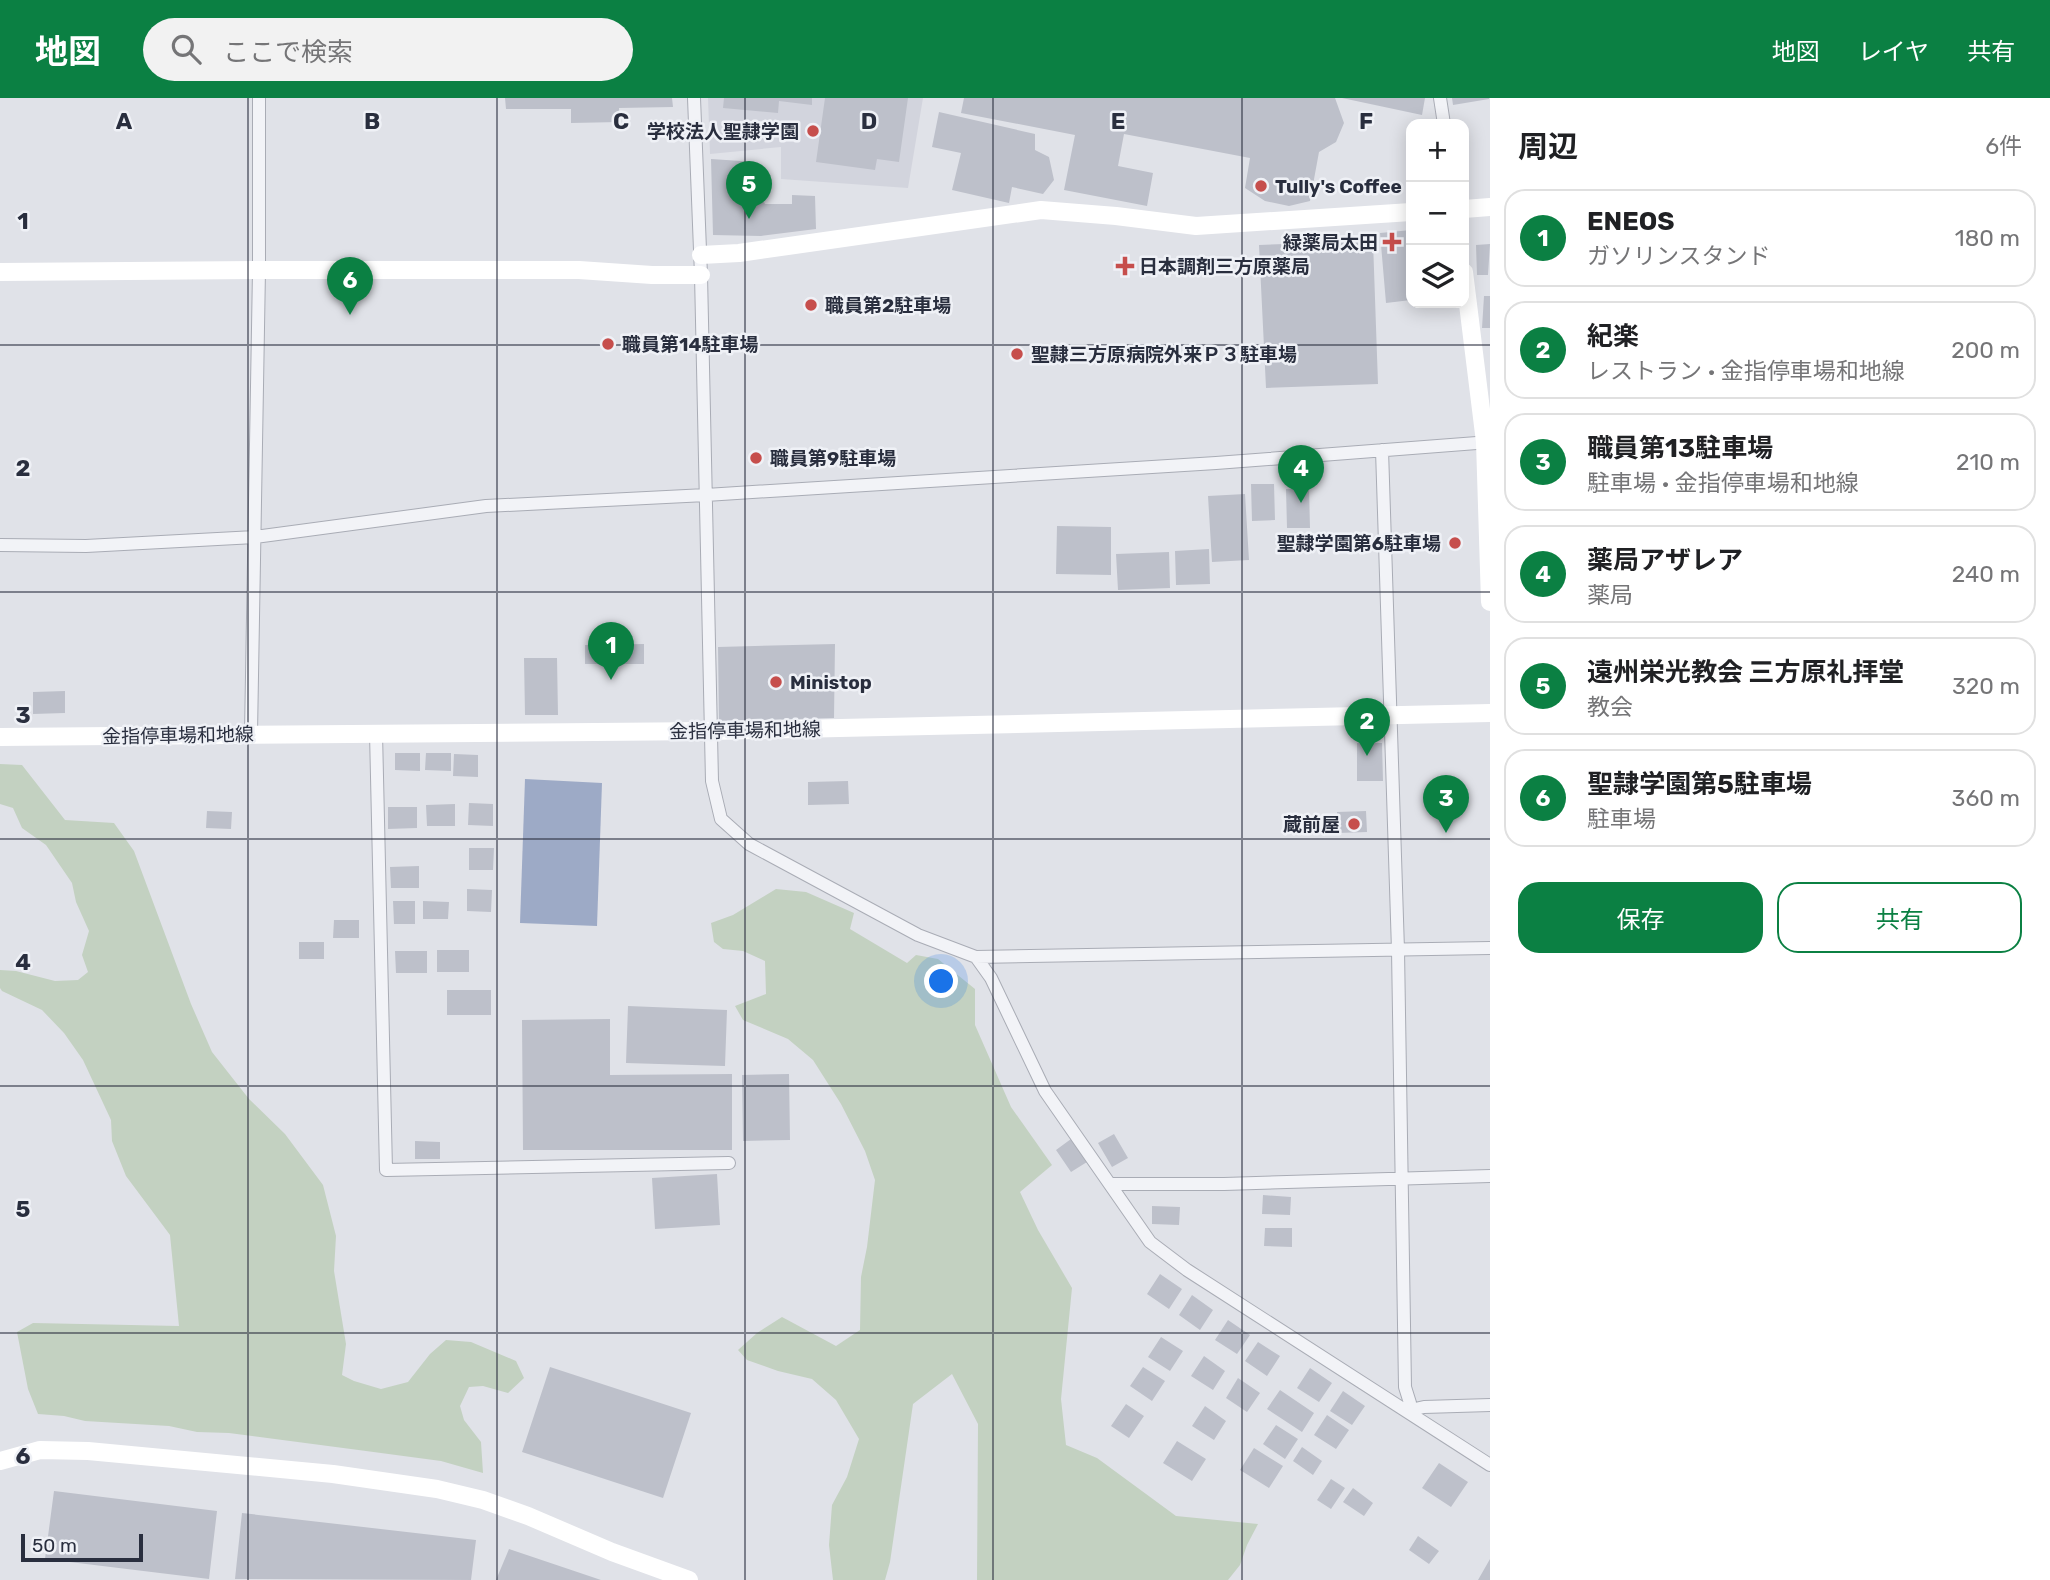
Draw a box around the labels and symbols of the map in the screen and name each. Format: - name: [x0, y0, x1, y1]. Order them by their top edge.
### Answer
- text: A: [116, 107, 133, 135]
- text: B: [364, 107, 380, 135]
- text: C: [613, 107, 629, 135]
- text: D: [861, 107, 877, 135]
- text: E: [1111, 107, 1125, 135]
- text: F: [1359, 107, 1373, 135]
- place label: 学校法人聖隷学園: [647, 120, 799, 143]
- marker: 学校法人聖隷学園: [805, 123, 821, 139]
- pin: 5: [726, 161, 772, 219]
- place label: Tully's Coffee: [1275, 175, 1402, 198]
- marker: Tully's Coffee: [1253, 178, 1269, 194]
- text: 1: [17, 207, 29, 235]
- place label: 緑薬局太田: [1283, 231, 1378, 254]
- marker: 緑薬局太田: [1384, 234, 1400, 250]
- place label: 日本調剤三方原薬局: [1139, 255, 1310, 278]
- pin: 6: [327, 257, 373, 315]
- marker: 日本調剤三方原薬局: [1117, 258, 1133, 274]
- place label: 職員第2駐車場: [825, 294, 951, 317]
- marker: 職員第2駐車場: [803, 297, 819, 313]
- place label: 職員第14駐車場: [622, 333, 758, 356]
- marker: 職員第14駐車場: [600, 336, 616, 352]
- place label: 聖隷三方原病院外来Ｐ３駐車場: [1031, 343, 1297, 366]
- marker: 聖隷三方原病院外来Ｐ３駐車場: [1009, 346, 1025, 362]
- pin: 4: [1278, 445, 1324, 503]
- place label: 職員第9駐車場: [770, 447, 896, 470]
- marker: 職員第9駐車場: [748, 450, 764, 466]
- text: 2: [16, 454, 30, 482]
- place label: 聖隷学園第6駐車場: [1277, 532, 1441, 555]
- marker: 聖隷学園第6駐車場: [1447, 535, 1463, 551]
- pin: 1: [588, 622, 634, 680]
- place label: Ministop: [790, 671, 872, 694]
- marker: Ministop: [768, 674, 784, 690]
- pin: 2: [1344, 698, 1390, 756]
- text: 3: [15, 701, 31, 729]
- street label: 金指停車場和地線: [669, 718, 821, 743]
- street label: 金指停車場和地線: [102, 723, 254, 748]
- pin: 3: [1423, 775, 1469, 833]
- place label: 蔵前屋: [1283, 813, 1340, 836]
- marker: 蔵前屋: [1346, 816, 1362, 832]
- text: 4: [15, 948, 31, 976]
- your location: [924, 964, 958, 998]
- text: 5: [16, 1195, 31, 1223]
- text: 6: [16, 1442, 31, 1470]
- scale bar: [21, 1531, 144, 1563]

